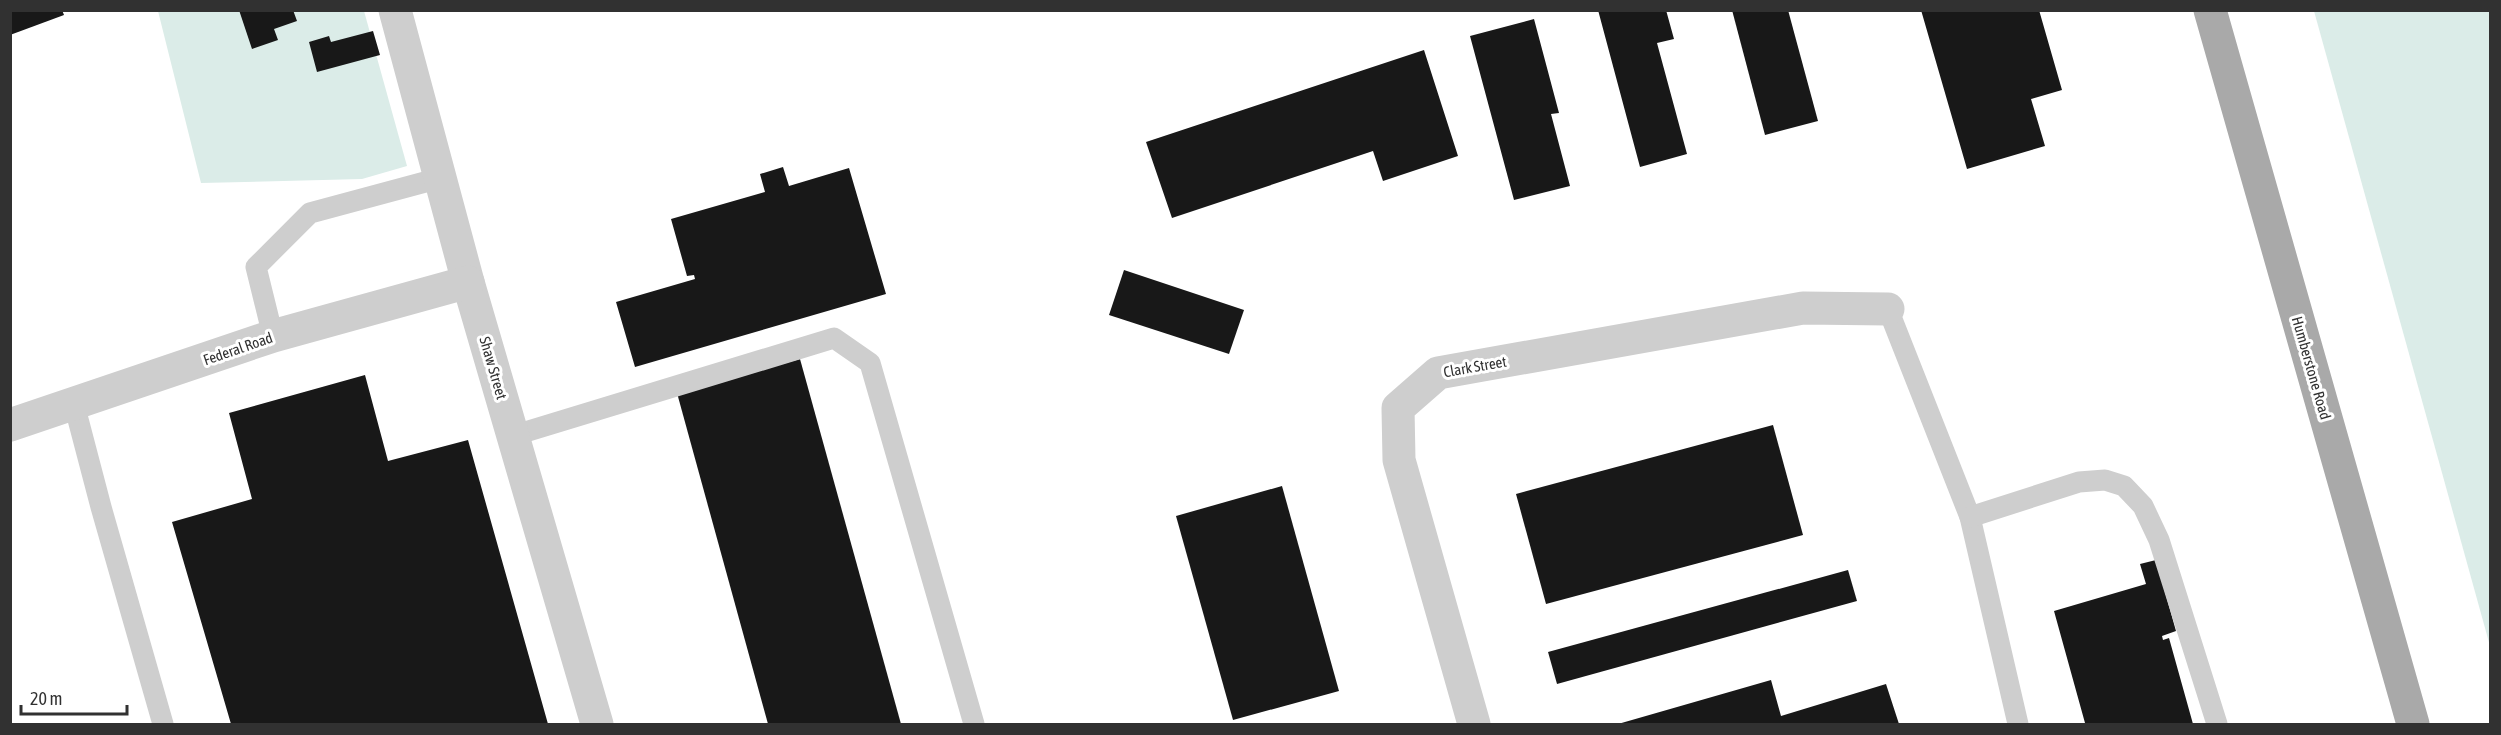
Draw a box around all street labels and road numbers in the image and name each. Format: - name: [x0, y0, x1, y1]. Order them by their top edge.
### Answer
- street label: Humberstone Road: [2289, 314, 2334, 421]
- street label: Federal Road: [201, 329, 275, 368]
- street label: Shaw Street: [476, 335, 511, 401]
- street label: Clark Street: [1442, 353, 1508, 380]

